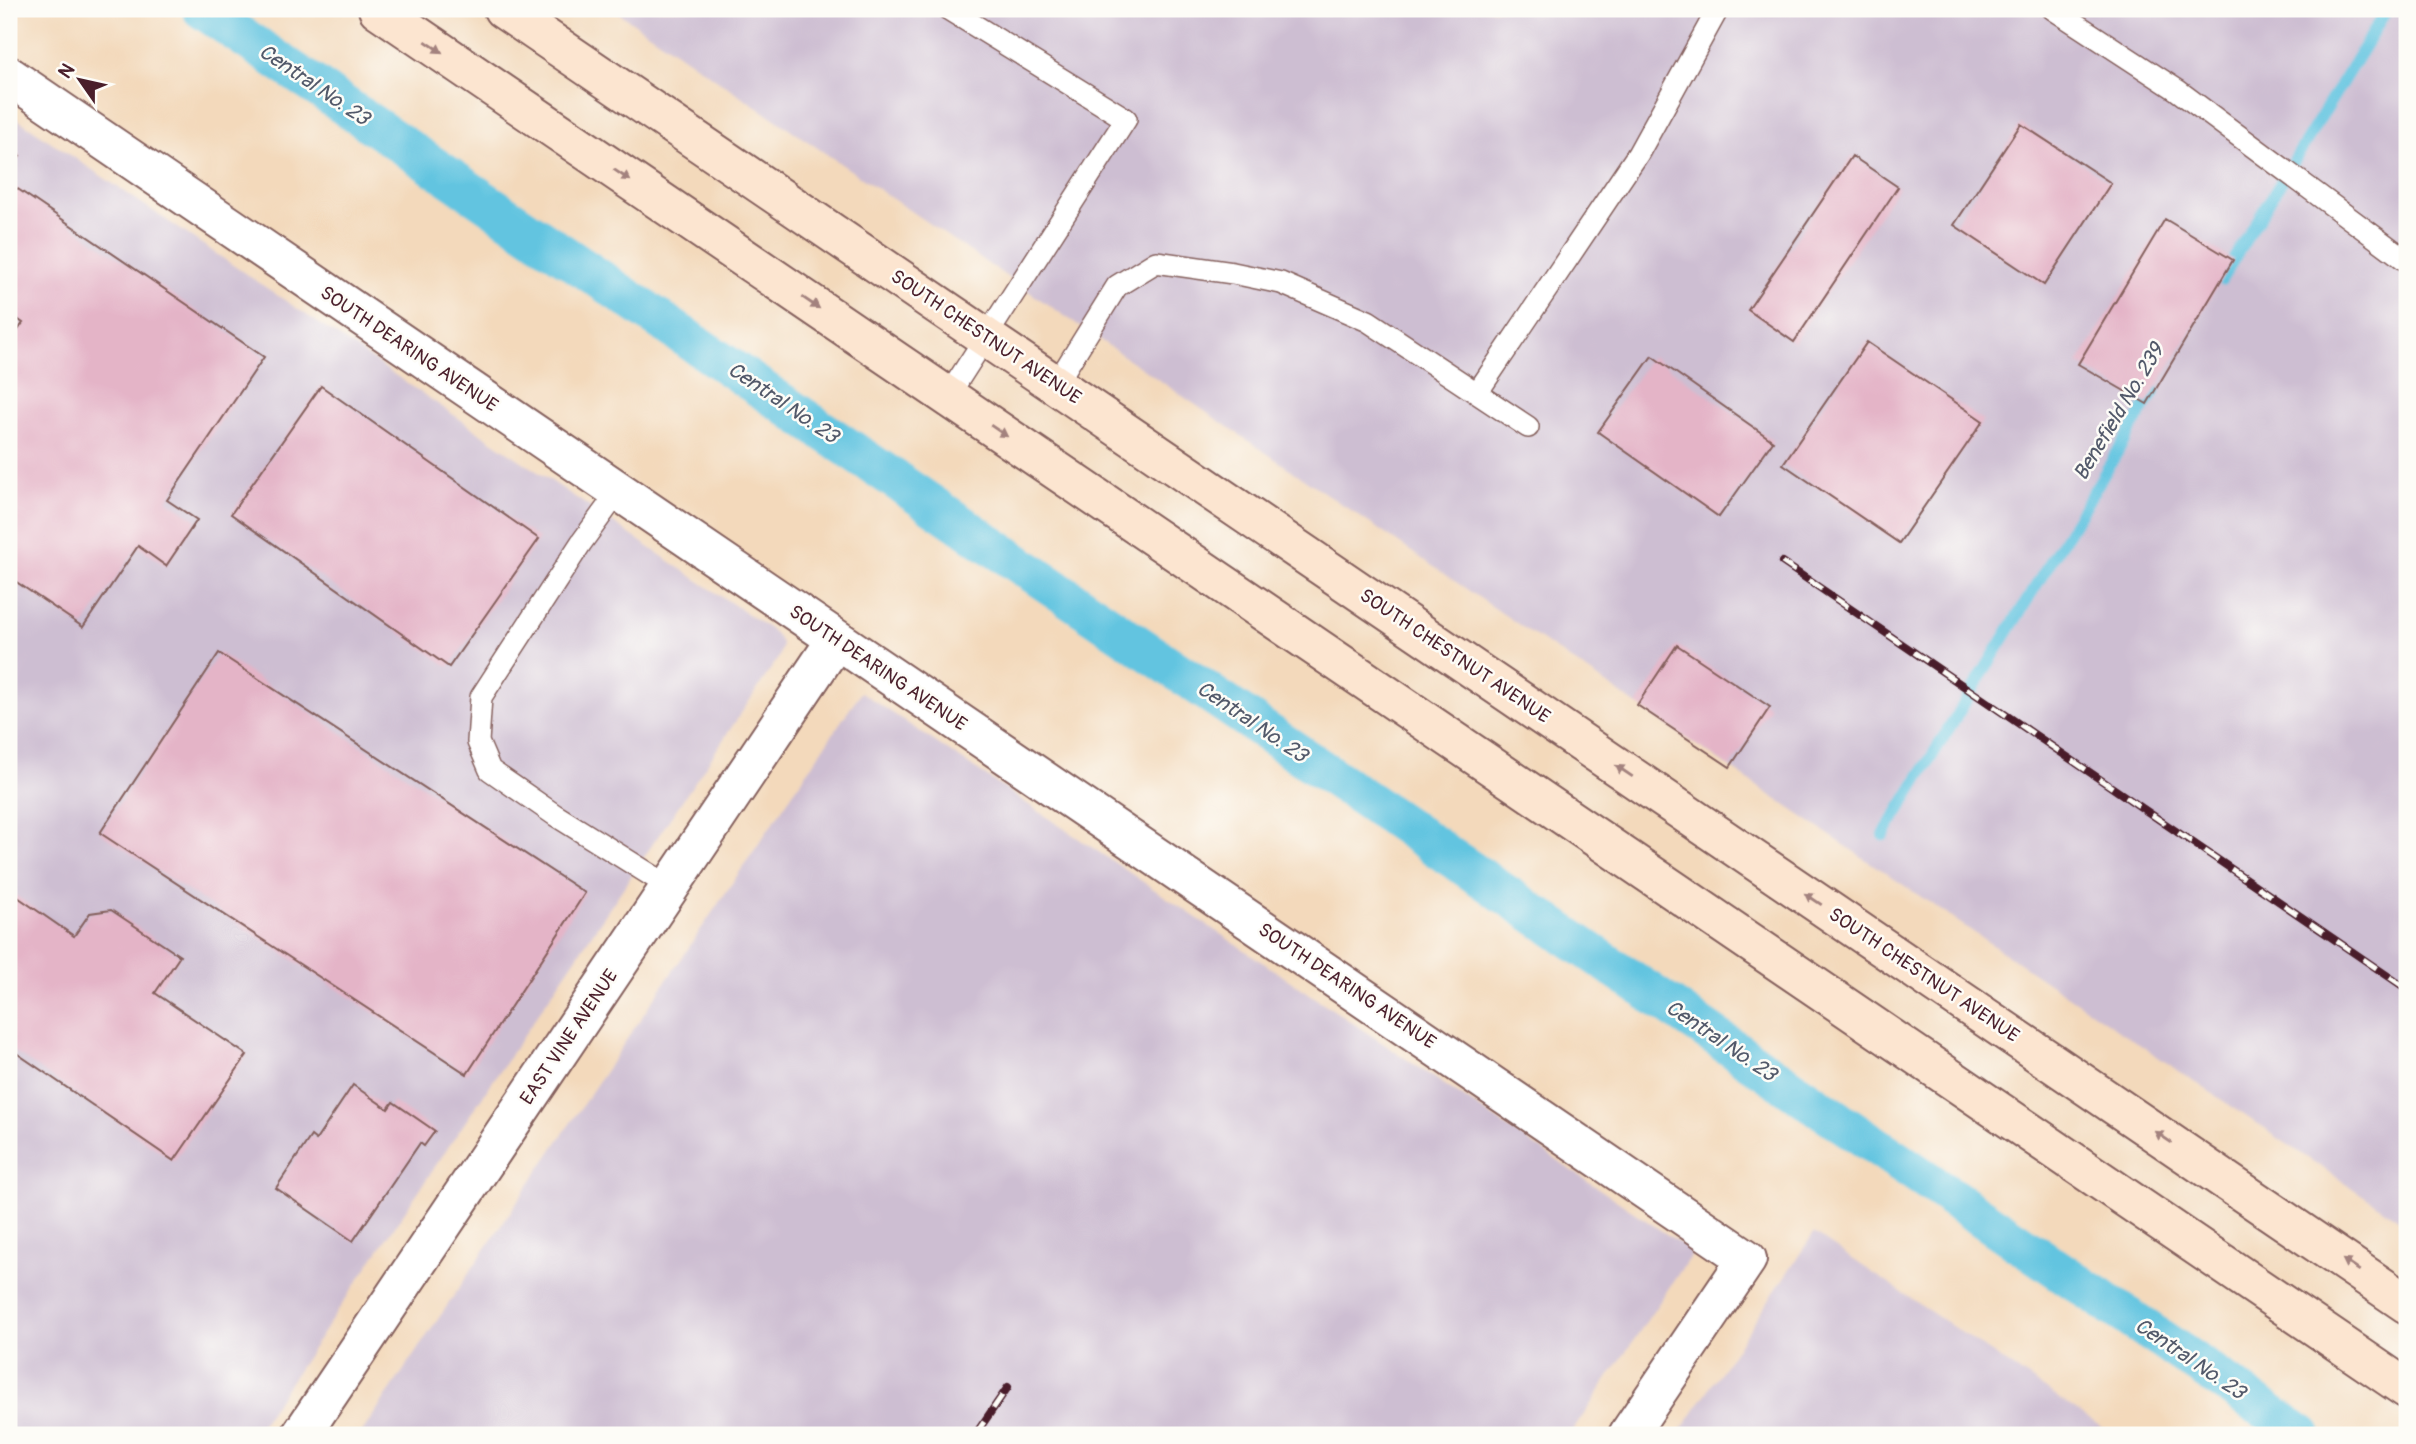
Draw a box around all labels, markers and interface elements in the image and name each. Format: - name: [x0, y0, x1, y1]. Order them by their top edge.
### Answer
- water label: Central No. 23: [254, 38, 376, 133]
- one-way arrow: [425, 40, 443, 54]
- north arrow: [46, 46, 116, 116]
- text: N: [53, 59, 80, 83]
- one-way arrow: [613, 168, 632, 181]
- street label: SOUTH CHESTNUT AVENUE: [886, 264, 1086, 410]
- street label: SOUTH DEARING AVENUE: [316, 281, 503, 418]
- one-way arrow: [801, 296, 820, 309]
- water label: Benefield No. 239: [2068, 337, 2172, 485]
- water label: Central No. 23: [723, 356, 845, 451]
- one-way arrow: [990, 424, 1008, 438]
- street label: SOUTH CHESTNUT AVENUE: [1355, 583, 1555, 729]
- street label: SOUTH DEARING AVENUE: [785, 600, 972, 737]
- water label: Central No. 23: [1192, 675, 1314, 770]
- one-way arrow: [1615, 765, 1634, 778]
- one-way arrow: [1803, 893, 1822, 906]
- street label: SOUTH CHESTNUT AVENUE: [1824, 902, 2024, 1048]
- street label: SOUTH DEARING AVENUE: [1254, 918, 1441, 1055]
- street label: EAST VINE AVENUE: [515, 965, 623, 1109]
- water label: Central No. 23: [1661, 994, 1783, 1089]
- one-way arrow: [2154, 1130, 2172, 1144]
- one-way arrow: [2342, 1258, 2360, 1272]
- water label: Central No. 23: [2130, 1312, 2252, 1407]

